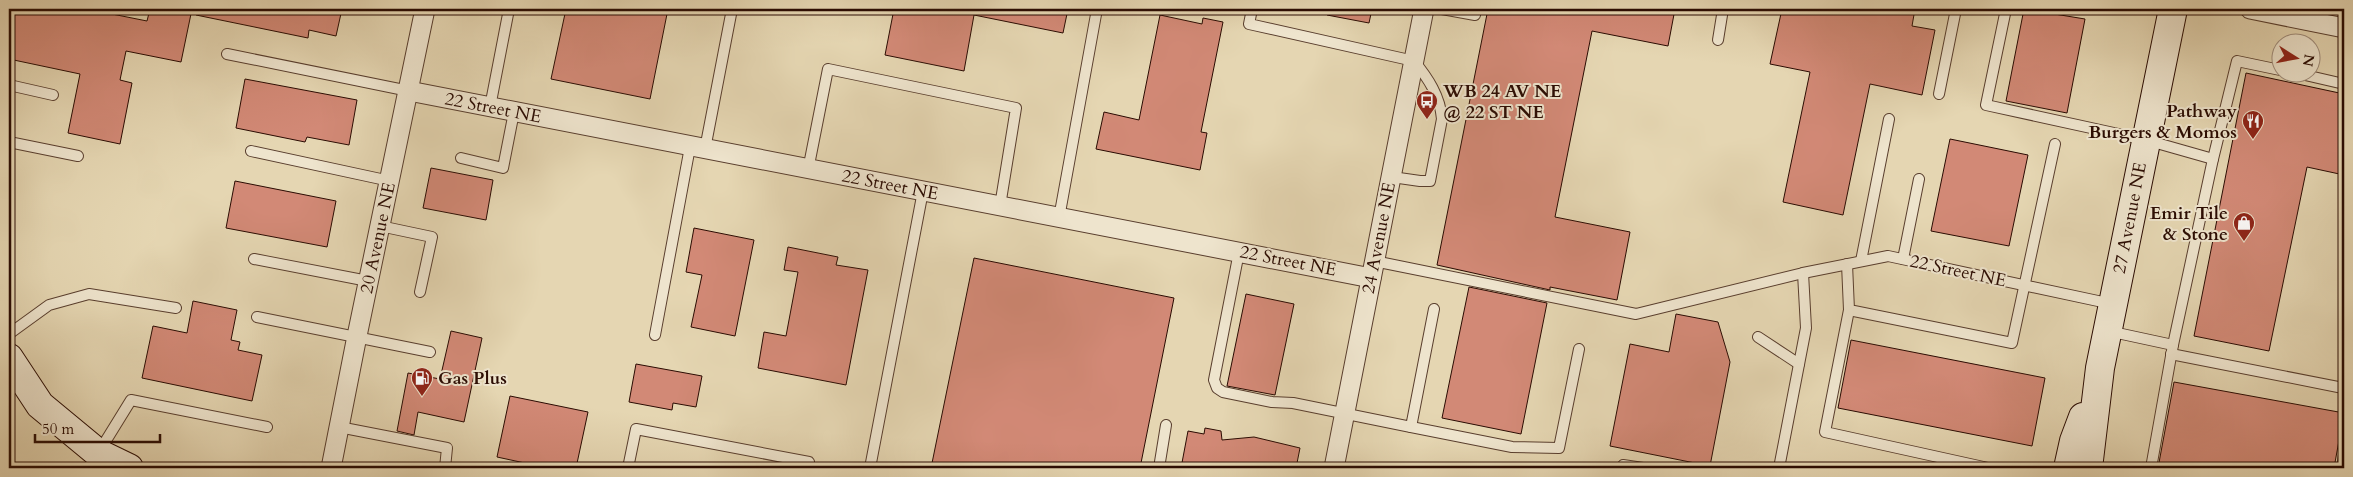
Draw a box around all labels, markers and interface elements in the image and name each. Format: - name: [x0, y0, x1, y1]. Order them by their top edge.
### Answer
- north arrow: [2270, 32, 2320, 82]
- text: N: [2298, 53, 2319, 68]
- place label: WB 24 AV NE @ 22 ST NE: [1442, 79, 1561, 125]
- street label: 22 Street NE: [443, 86, 543, 130]
- bus stop icon: WB 24 AV NE @ 22 ST NE: [1415, 89, 1439, 120]
- place label: Pathway Burgers & Momos: [2088, 99, 2238, 145]
- restaurant icon: Pathway Burgers & Momos: [2241, 109, 2265, 140]
- street label: 27 Avenue NE: [2107, 160, 2153, 276]
- street label: 22 Street NE: [840, 163, 940, 207]
- street label: 20 Avenue NE: [354, 180, 402, 296]
- street label: 24 Avenue NE: [1356, 180, 1402, 296]
- place label: Emir Tile & Stone: [2150, 201, 2228, 247]
- shop icon: Emir Tile & Stone: [2232, 211, 2256, 242]
- street label: 22 Street NE: [1238, 239, 1338, 283]
- street label: 22 Street NE: [1908, 249, 2008, 293]
- fuel station icon: Gas Plus: [410, 366, 434, 397]
- place label: Gas Plus: [438, 366, 507, 391]
- scale bar: [35, 412, 160, 444]
- text: 50 m: [42, 419, 74, 439]

